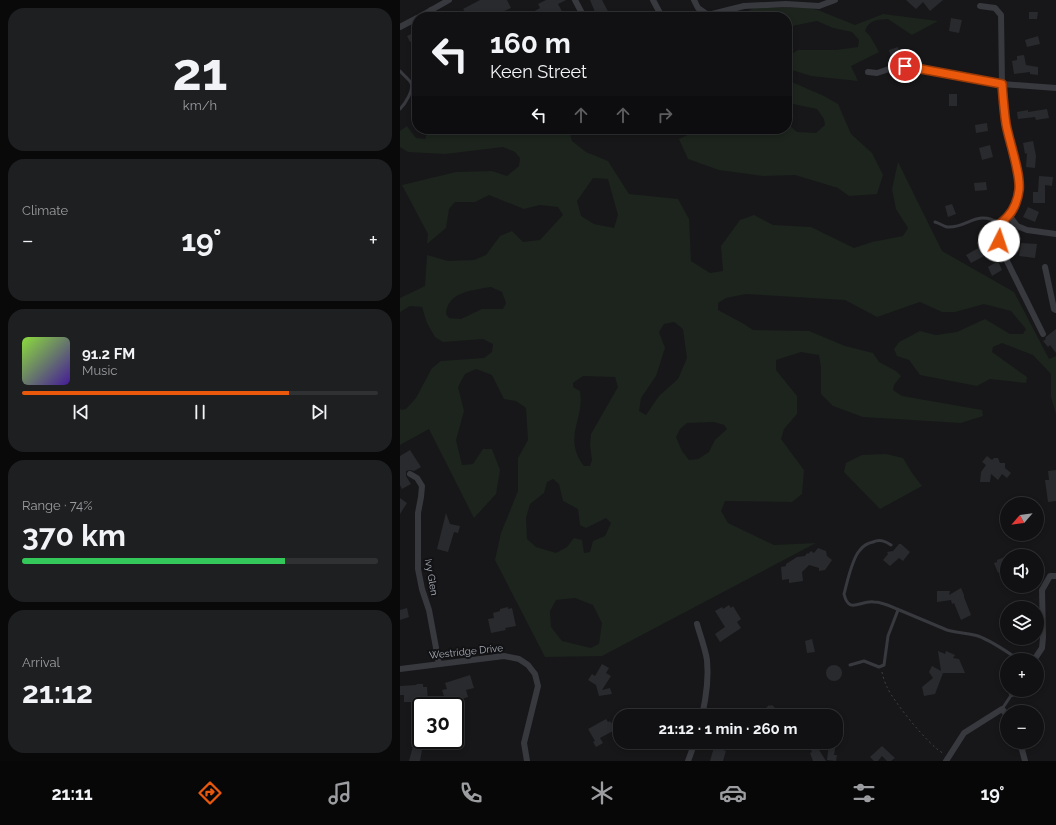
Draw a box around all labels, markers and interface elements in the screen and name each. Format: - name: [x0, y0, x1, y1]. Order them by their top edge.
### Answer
- text: 160 m: [490, 27, 571, 60]
- icon: left: [424, 28, 476, 80]
- text: 21: [172, 41, 228, 102]
- pin: [888, 49, 922, 83]
- icon: arrive: [894, 55, 916, 77]
- text: Keen Street: [490, 61, 587, 82]
- text: km/h: [183, 98, 217, 113]
- icon: left: [528, 104, 550, 126]
- icon: ahead: [570, 104, 592, 126]
- icon: ahead: [612, 104, 634, 126]
- icon: right: [654, 104, 676, 126]
- text: Climate: [22, 203, 68, 218]
- position arrow: [978, 220, 1020, 262]
- text: 19°: [181, 223, 221, 258]
- text: −: [22, 227, 34, 253]
- text: +: [369, 227, 378, 253]
- text: 91.2 FM: [82, 345, 135, 363]
- text: Music: [82, 363, 117, 378]
- icon: previous: [70, 401, 92, 423]
- icon: pause: [189, 401, 211, 423]
- icon: next: [308, 401, 330, 423]
- north arrow: [1000, 497, 1044, 541]
- map controls: [1000, 497, 1044, 749]
- text: Range · 74%: [22, 498, 92, 513]
- text: 370 km: [22, 518, 126, 553]
- button: sound: [1000, 549, 1044, 593]
- street label: Ivy Glen: [423, 558, 440, 596]
- button: layers: [1000, 601, 1044, 645]
- street label: Westridge Drive: [429, 642, 504, 661]
- button: +: [1000, 653, 1044, 697]
- text: Arrival: [22, 655, 60, 670]
- text: 21:12: [22, 675, 93, 710]
- speed limit sign: 30: [412, 697, 464, 749]
- button: −: [1000, 705, 1044, 749]
- text: 21:12 · 1 min · 260 m: [659, 720, 797, 738]
- icon: directions: [196, 779, 224, 807]
- icon: music: [326, 779, 354, 807]
- icon: phone: [457, 779, 485, 807]
- icon: climate: [588, 779, 616, 807]
- icon: car: [719, 779, 747, 807]
- icon: filters: [850, 779, 878, 807]
- text: 21:11: [51, 783, 93, 804]
- text: 19°: [980, 783, 1005, 804]

